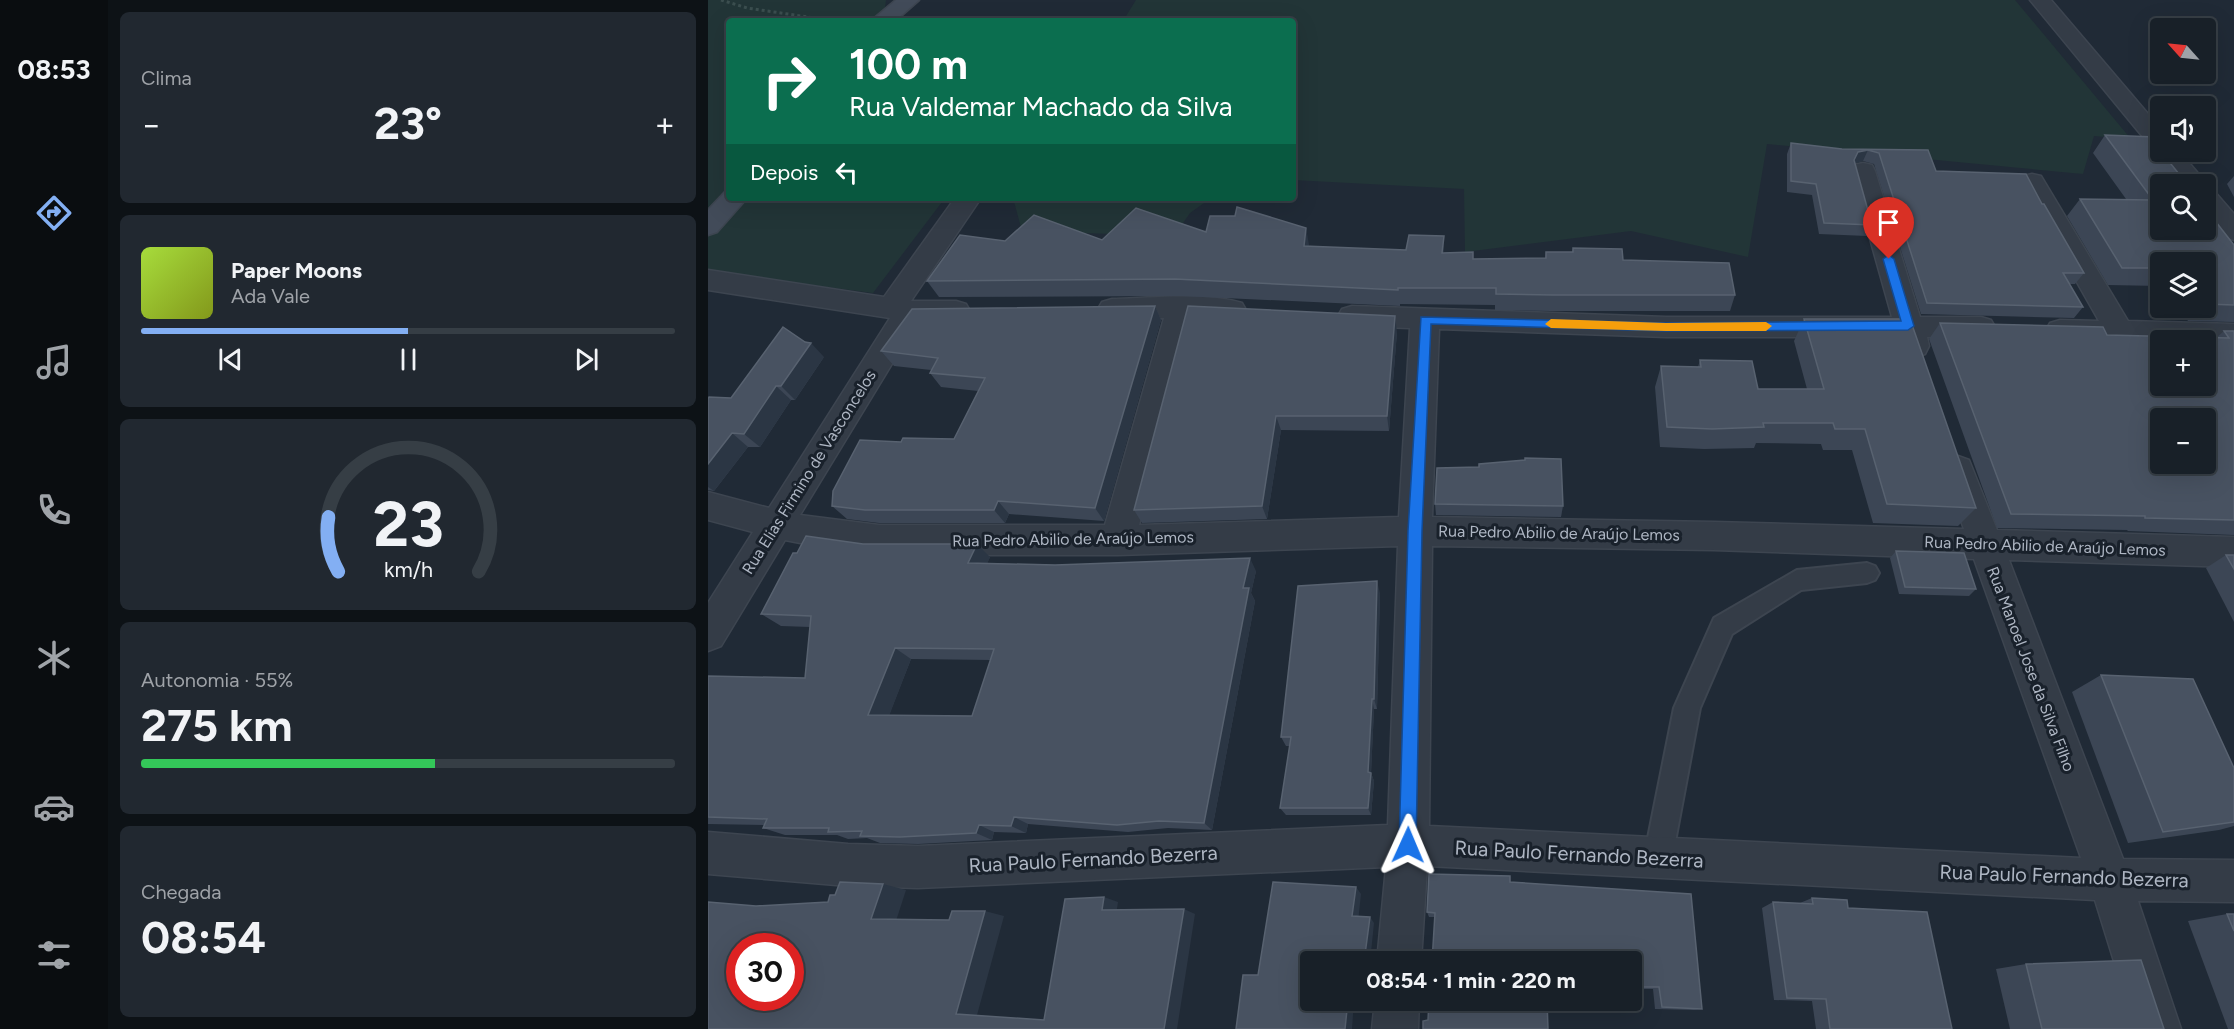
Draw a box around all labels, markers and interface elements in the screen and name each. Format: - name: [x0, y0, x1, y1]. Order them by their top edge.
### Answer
- north arrow: [2150, 18, 2216, 84]
- map controls: [2150, 18, 2216, 474]
- text: 100 m: [849, 39, 968, 90]
- icon: right: [750, 42, 828, 120]
- text: 08:53: [18, 53, 90, 86]
- text: Clima: [141, 66, 192, 90]
- text: Rua Valdemar Machado da Silva: [849, 90, 1233, 123]
- text: 23°: [374, 96, 442, 150]
- button: sound: [2150, 96, 2216, 162]
- text: −: [141, 105, 162, 144]
- text: +: [654, 105, 675, 144]
- icon: left: [830, 156, 863, 189]
- text: Depois: [750, 159, 818, 186]
- button: search: [2150, 174, 2216, 240]
- icon: directions: [33, 192, 75, 234]
- pin: [1863, 197, 1914, 259]
- icon: arrive: [1872, 206, 1905, 239]
- button: layers: [2150, 252, 2216, 318]
- text: Paper Moons: [231, 257, 362, 284]
- text: Ada Vale: [231, 284, 310, 308]
- button: +: [2150, 330, 2216, 396]
- icon: music: [33, 341, 75, 383]
- icon: previous: [214, 343, 247, 376]
- icon: pause: [392, 343, 425, 376]
- icon: next: [570, 343, 603, 376]
- street label: Rua Elias Firmino de Vasconcelos: [738, 366, 880, 578]
- button: −: [2150, 408, 2216, 474]
- text: 23: [373, 487, 443, 562]
- icon: phone: [33, 489, 75, 531]
- street label: Rua Pedro Abilio de Araújo Lemos: [1438, 521, 1680, 545]
- street label: Rua Pedro Abilio de Araújo Lemos: [952, 527, 1194, 551]
- street label: Rua Pedro Abilio de Araújo Lemos: [1924, 532, 2166, 560]
- text: km/h: [384, 557, 432, 582]
- street label: Rua Manoel Jose da Silva Filho: [1983, 564, 2079, 774]
- icon: climate: [33, 637, 75, 679]
- text: Autonomia · 55%: [141, 668, 293, 692]
- text: 275 km: [141, 698, 292, 752]
- icon: car: [33, 786, 75, 828]
- position arrow: [1376, 813, 1440, 877]
- street label: Rua Paulo Fernando Bezerra: [1454, 835, 1704, 873]
- street label: Rua Paulo Fernando Bezerra: [968, 840, 1218, 878]
- street label: Rua Paulo Fernando Bezerra: [1939, 860, 2189, 892]
- text: Chegada: [141, 880, 221, 904]
- text: 08:54: [141, 910, 266, 964]
- speed limit sign: 30: [726, 933, 804, 1011]
- icon: filters: [33, 934, 75, 976]
- text: 08:54 · 1 min · 220 m: [1366, 967, 1576, 994]

